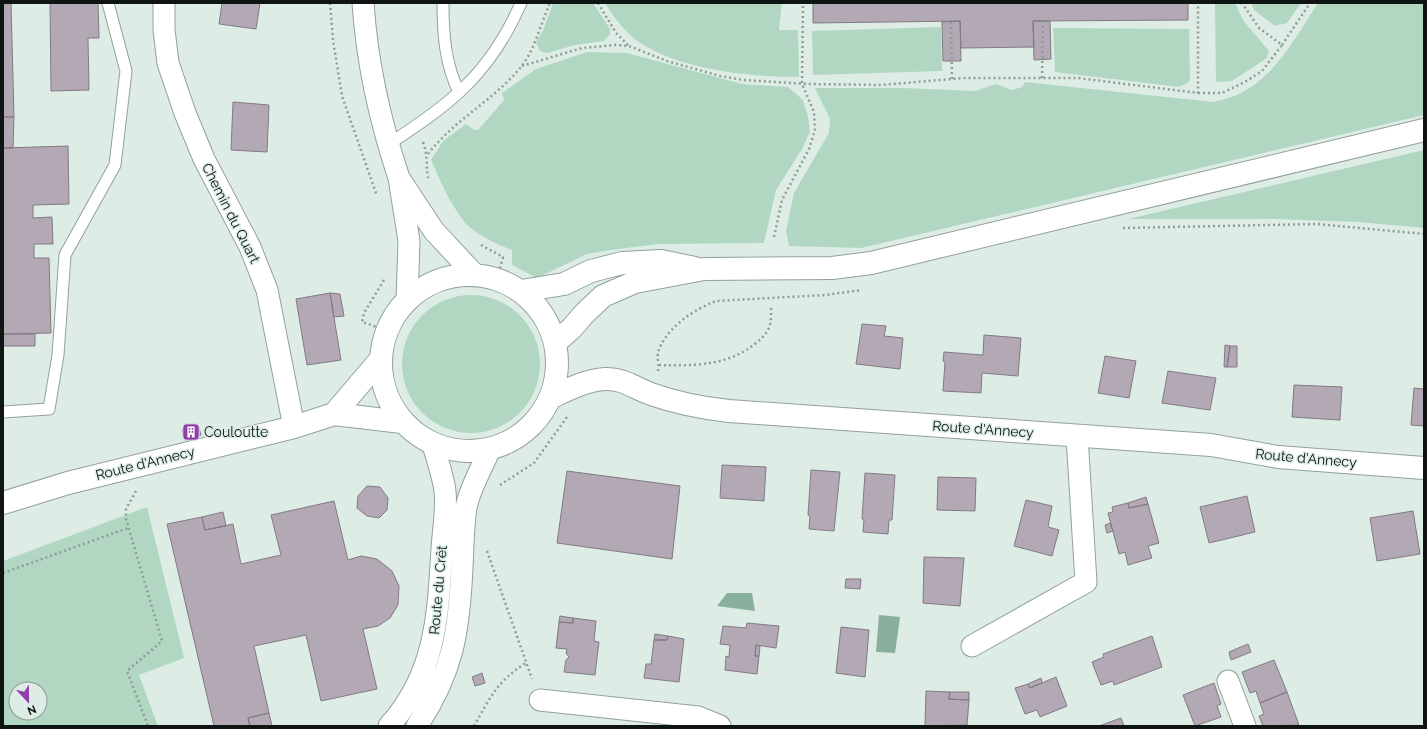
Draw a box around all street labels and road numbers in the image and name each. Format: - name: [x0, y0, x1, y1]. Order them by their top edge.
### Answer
- street label: Chemin du Quart: [199, 160, 263, 266]
- street label: Route d'Annecy: [932, 417, 1035, 441]
- street label: Route d'Annecy: [94, 443, 197, 483]
- street label: Route d'Annecy: [1255, 446, 1358, 470]
- street label: Route du Crêt: [426, 544, 450, 635]

